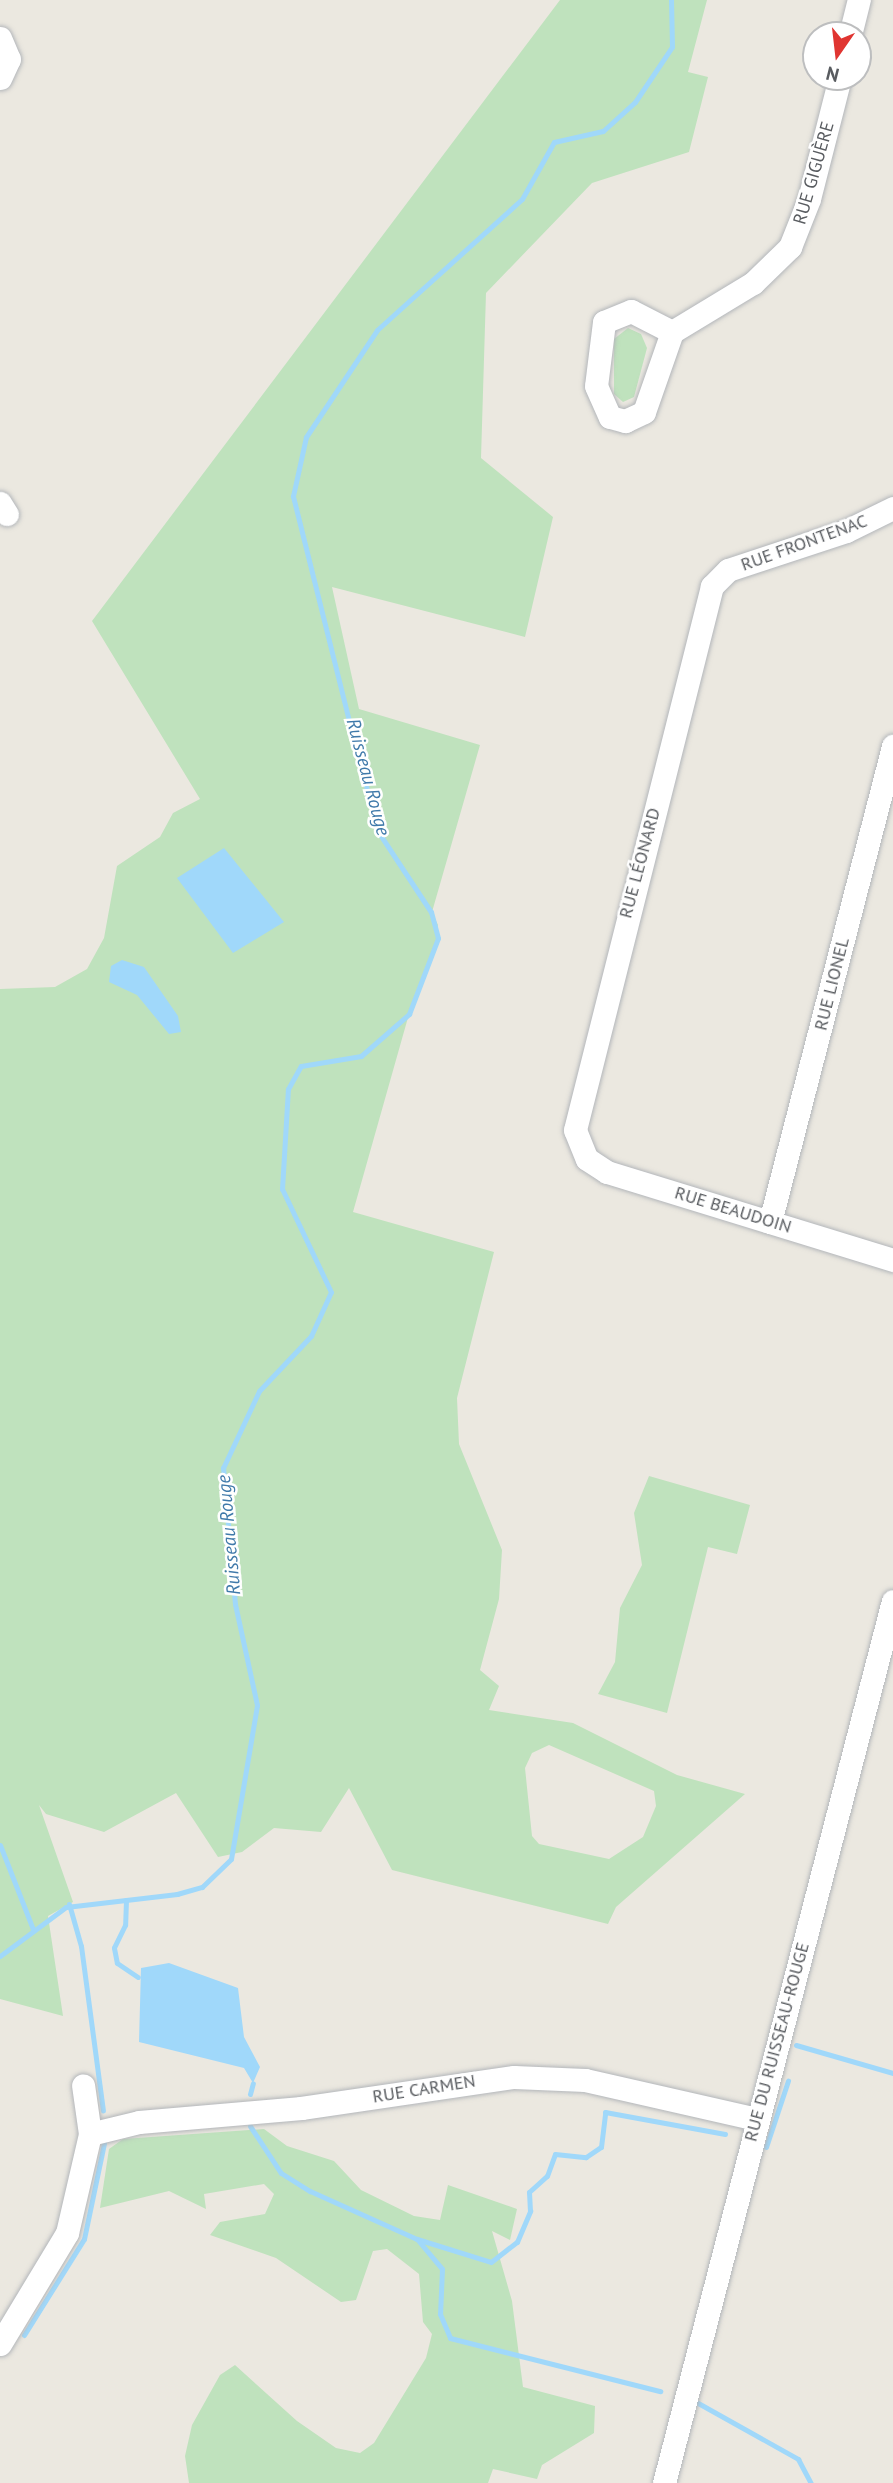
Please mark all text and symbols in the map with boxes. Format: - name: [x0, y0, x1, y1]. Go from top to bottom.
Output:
- north arrow: [802, 21, 872, 91]
- text: N: [823, 61, 841, 88]
- street label: RUE GIGUÈRE: [789, 119, 839, 227]
- street label: RUE FRONTENAC: [738, 510, 870, 576]
- water label: Ruisseau Rouge: [341, 716, 395, 838]
- street label: RUE LÉONARD: [615, 805, 665, 921]
- street label: RUE LIONEL: [810, 935, 854, 1033]
- street label: RUE BEAUDOIN: [672, 1182, 794, 1238]
- water label: Ruisseau Rouge: [212, 1474, 246, 1596]
- street label: RUE DU RUISSEAU-ROUGE: [740, 1940, 814, 2144]
- street label: RUE CARMEN: [371, 2070, 477, 2108]

